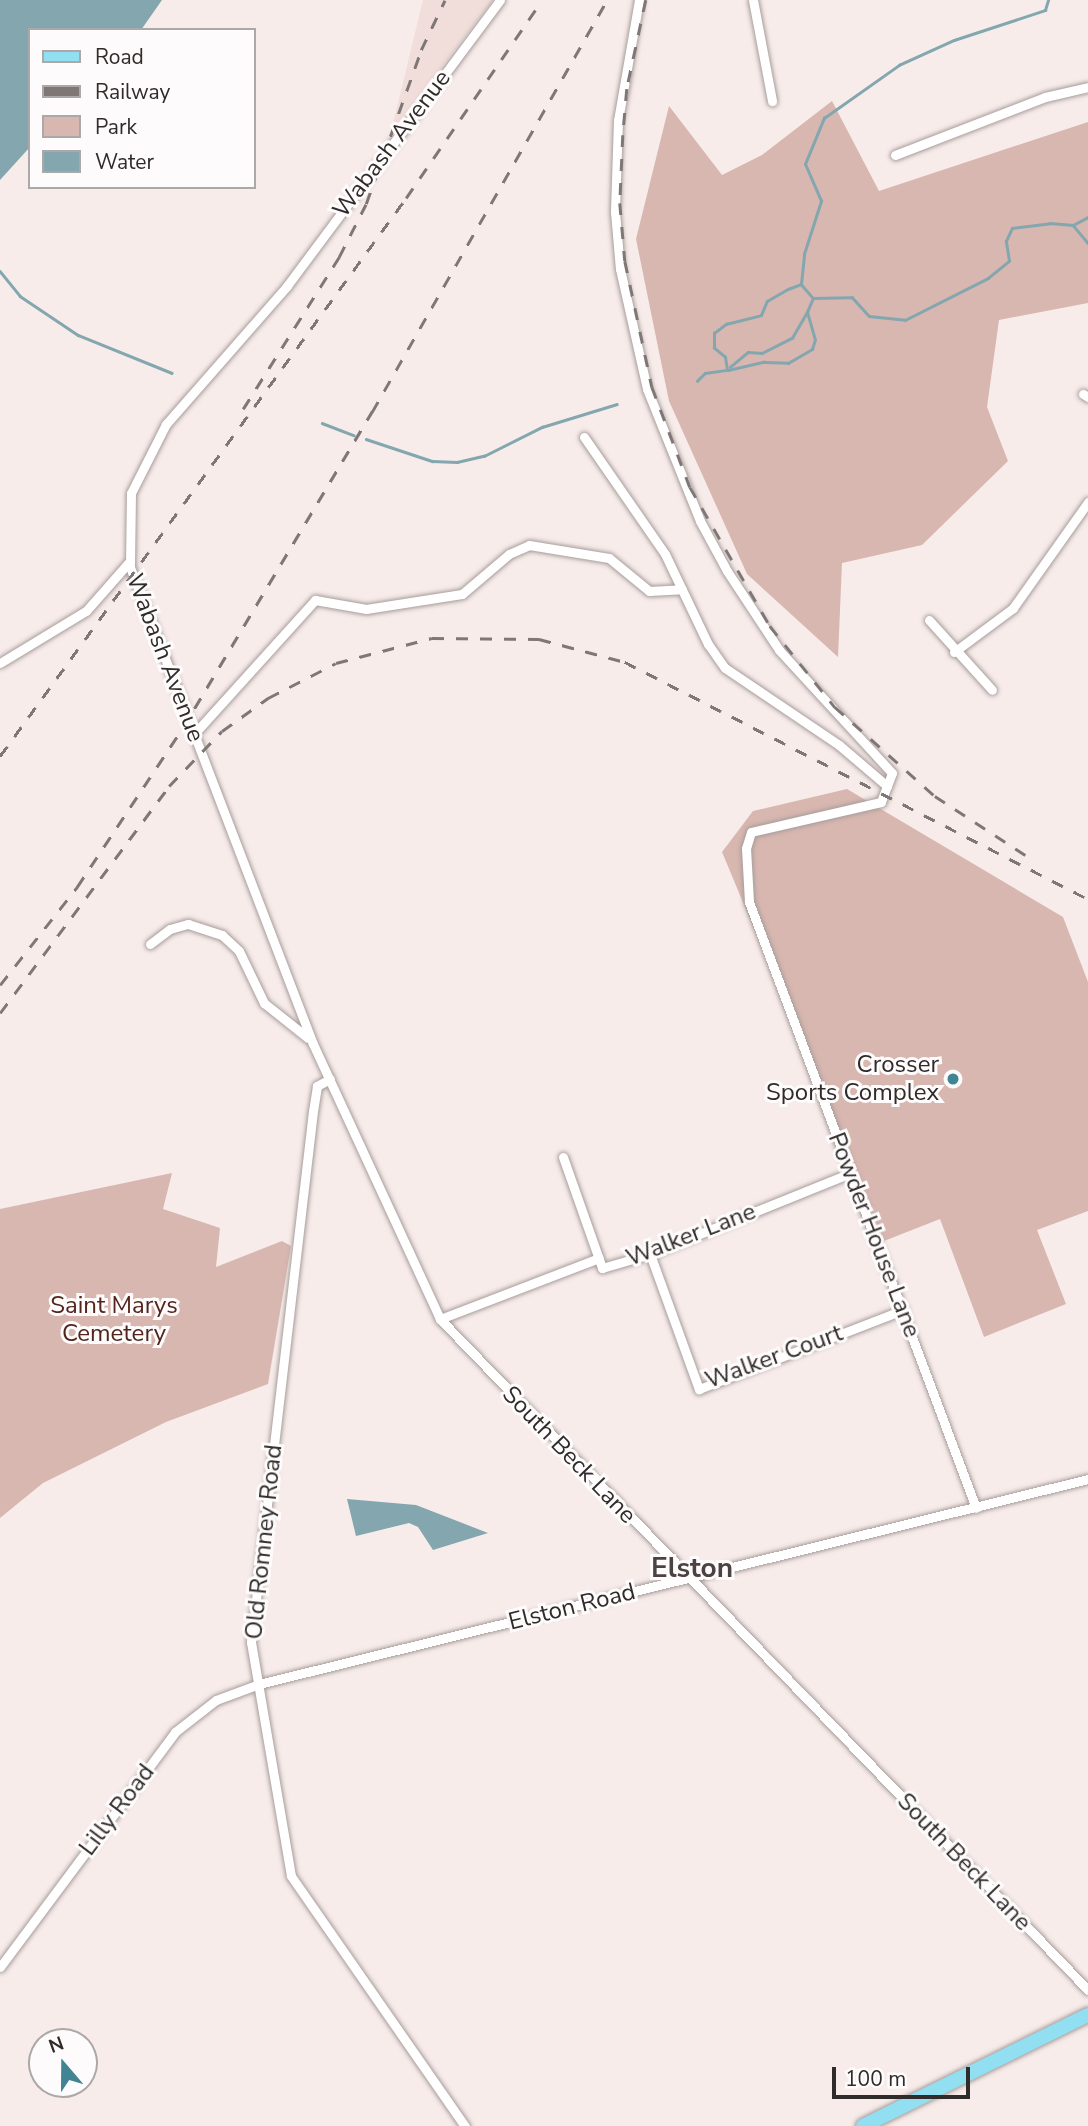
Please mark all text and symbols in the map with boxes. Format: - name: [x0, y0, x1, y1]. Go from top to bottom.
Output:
- legend: [28, 28, 256, 189]
- text: Road: [95, 43, 144, 71]
- street label: Wabash Avenue: [327, 64, 457, 224]
- text: Railway: [95, 78, 170, 106]
- text: Park: [95, 113, 137, 141]
- text: Water: [95, 148, 154, 176]
- street label: Wabash Avenue: [120, 570, 210, 746]
- place label: Crosser Sports Complex: [766, 1051, 939, 1107]
- marker: Crosser Sports Complex: [945, 1071, 961, 1087]
- street label: Powder House Lane: [822, 1129, 926, 1341]
- street label: Walker Lane: [622, 1197, 760, 1273]
- park label: Saint Marys Cemetery: [50, 1292, 178, 1348]
- street label: Walker Court: [701, 1319, 847, 1395]
- street label: South Beck Lane: [496, 1380, 642, 1530]
- street label: Old Romney Road: [239, 1443, 289, 1641]
- district label: Elston: [651, 1551, 733, 1585]
- street label: Elston Road: [506, 1577, 638, 1637]
- street label: Lilly Road: [73, 1759, 161, 1861]
- street label: South Beck Lane: [891, 1787, 1037, 1937]
- north arrow: [28, 2028, 98, 2098]
- text: N: [45, 2030, 68, 2060]
- scale bar: [836, 2052, 974, 2096]
- text: 100 m: [845, 2065, 906, 2093]

